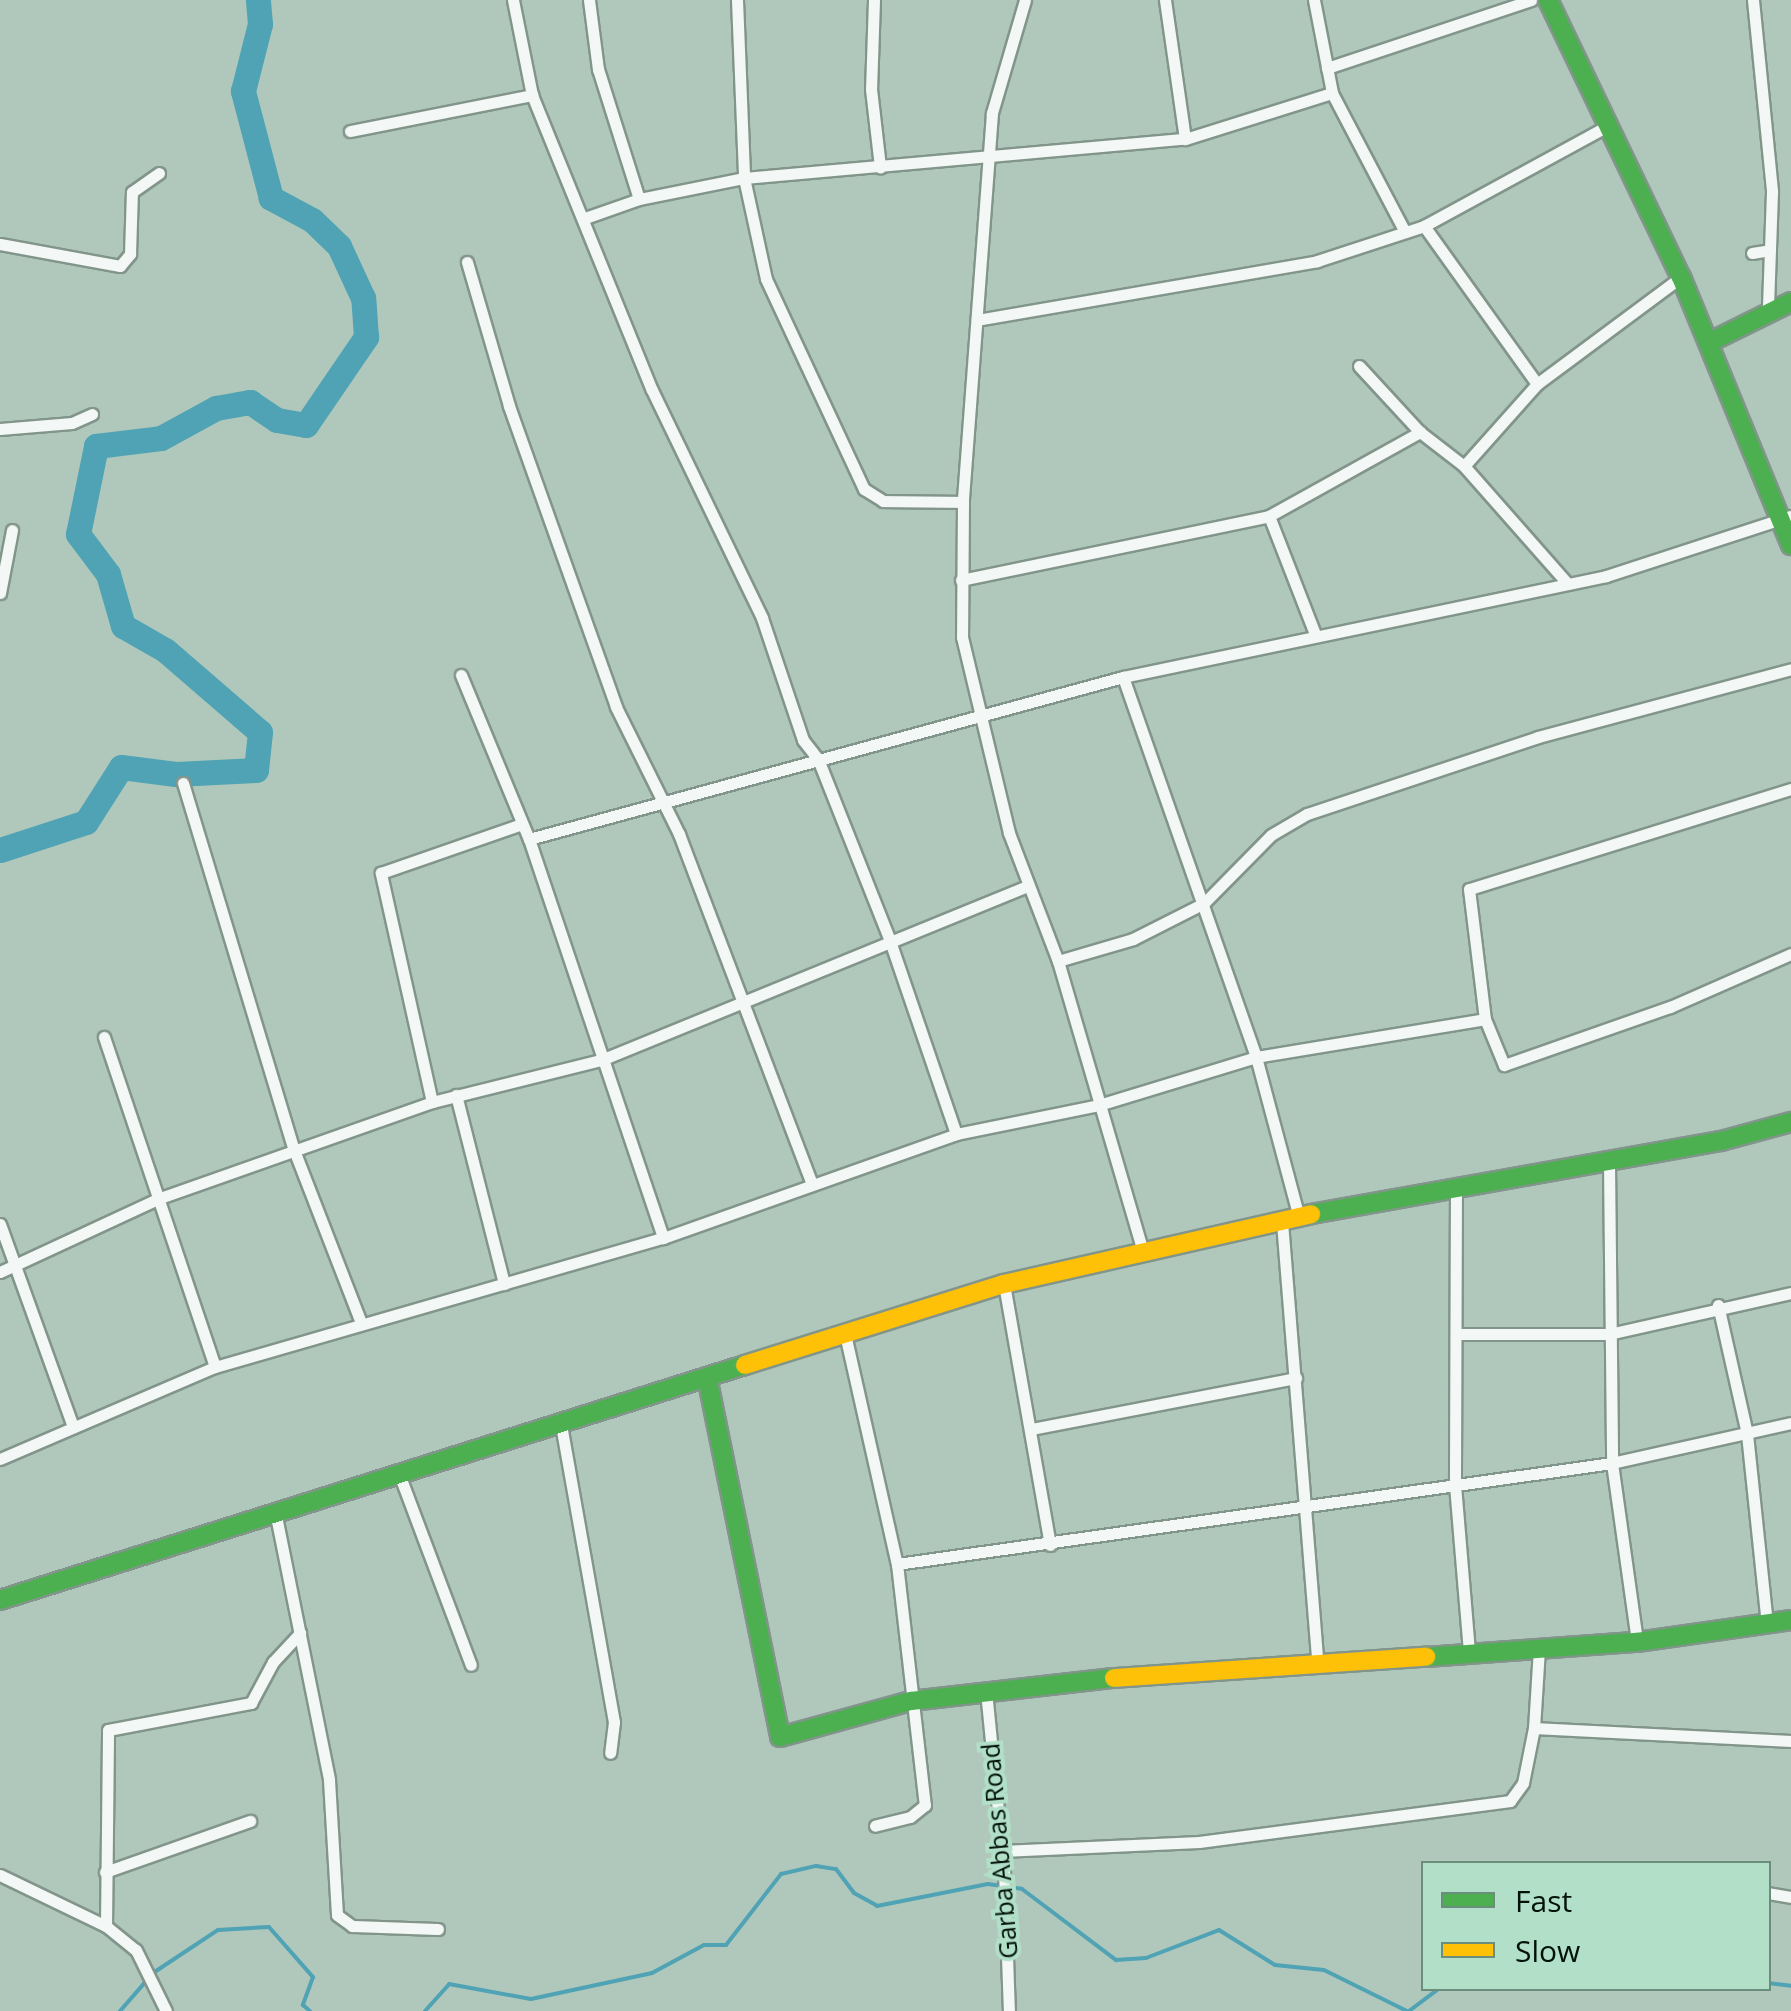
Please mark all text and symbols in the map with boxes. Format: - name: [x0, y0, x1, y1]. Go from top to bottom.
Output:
- street label: Garba Abbas Road: [975, 1742, 1023, 1960]
- legend: [1421, 1861, 1771, 1991]
- text: Fast: [1515, 1880, 1572, 1921]
- text: Slow: [1515, 1930, 1580, 1971]

